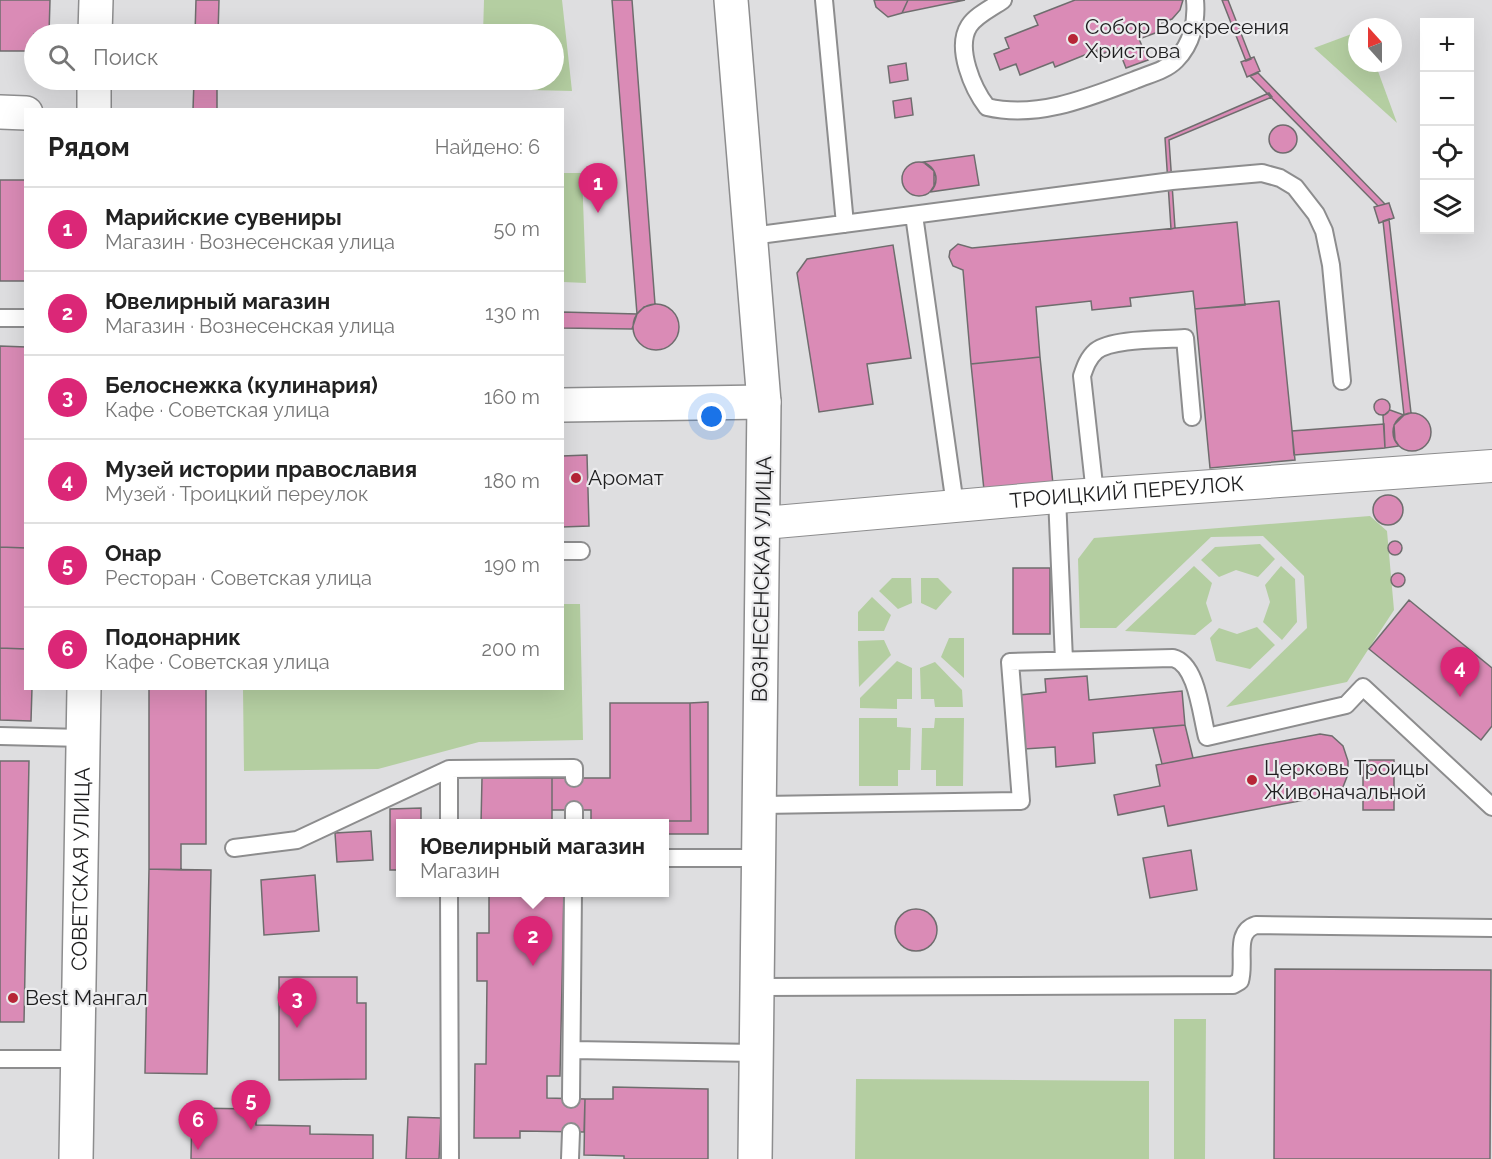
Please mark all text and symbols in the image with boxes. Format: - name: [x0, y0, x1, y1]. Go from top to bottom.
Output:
- place label: Собор Воскресения Христова: [1085, 14, 1289, 63]
- north arrow: [1348, 18, 1402, 72]
- map controls: [1420, 18, 1474, 234]
- button: +: [1420, 18, 1474, 72]
- search box: [24, 24, 564, 90]
- marker: Собор Воскресения Христова: [1066, 32, 1080, 46]
- icon: search: [45, 41, 78, 74]
- text: Поиск: [93, 44, 158, 70]
- button: −: [1420, 72, 1474, 126]
- button: locate: [1420, 126, 1474, 180]
- text: Рядом: [48, 132, 130, 162]
- text: Найдено: 6: [435, 135, 540, 159]
- pin: 1: [578, 164, 618, 213]
- button: layers: [1420, 180, 1474, 234]
- text: Марийские сувениры: [105, 204, 342, 230]
- text: 1: [63, 217, 72, 241]
- text: 50 m: [493, 217, 540, 241]
- text: Магазин · Вознесенская улица: [105, 230, 395, 254]
- text: Ювелирный магазин: [105, 288, 330, 314]
- text: 2: [62, 301, 73, 325]
- text: 130 m: [485, 301, 540, 325]
- text: Магазин · Вознесенская улица: [105, 314, 395, 338]
- text: Белоснежка (кулинария): [105, 372, 378, 398]
- text: 3: [62, 385, 73, 409]
- text: 160 m: [484, 385, 540, 409]
- text: Кафе · Советская улица: [105, 398, 330, 422]
- your location: [697, 402, 726, 431]
- text: Музей истории православия: [105, 456, 417, 482]
- street label: ВОЗНЕСЕНСКАЯ УЛИЦА: [747, 456, 776, 702]
- place label: Аромат: [588, 465, 664, 490]
- text: 4: [62, 469, 73, 493]
- text: 180 m: [484, 469, 540, 493]
- marker: Аромат: [569, 471, 583, 485]
- street label: ТРОИЦКИЙ ПЕРЕУЛОК: [1009, 471, 1245, 513]
- text: Музей · Троицкий переулок: [105, 482, 368, 506]
- text: Онар: [105, 540, 161, 566]
- text: 5: [62, 553, 73, 577]
- text: 190 m: [484, 553, 540, 577]
- text: Ресторан · Советская улица: [105, 566, 372, 590]
- text: Подонарник: [105, 624, 241, 650]
- text: 6: [61, 637, 74, 661]
- text: 200 m: [482, 637, 540, 661]
- pin: 4: [1440, 648, 1480, 697]
- text: Кафе · Советская улица: [105, 650, 330, 674]
- place label: Церковь Троицы Живоначальной: [1264, 755, 1429, 804]
- street label: СОВЕТСКАЯ УЛИЦА: [66, 767, 95, 971]
- marker: Церковь Троицы Живоначальной: [1245, 773, 1259, 787]
- popup: [396, 819, 669, 897]
- text: Ювелирный магазин: [420, 833, 645, 859]
- text: Магазин: [420, 859, 500, 883]
- pin: 2: [514, 916, 552, 966]
- pin: 3: [278, 978, 316, 1028]
- place label: Best Мангал: [25, 985, 148, 1010]
- marker: Best Мангал: [6, 991, 20, 1005]
- pin: 5: [232, 1080, 270, 1130]
- pin: 6: [178, 1100, 218, 1150]

